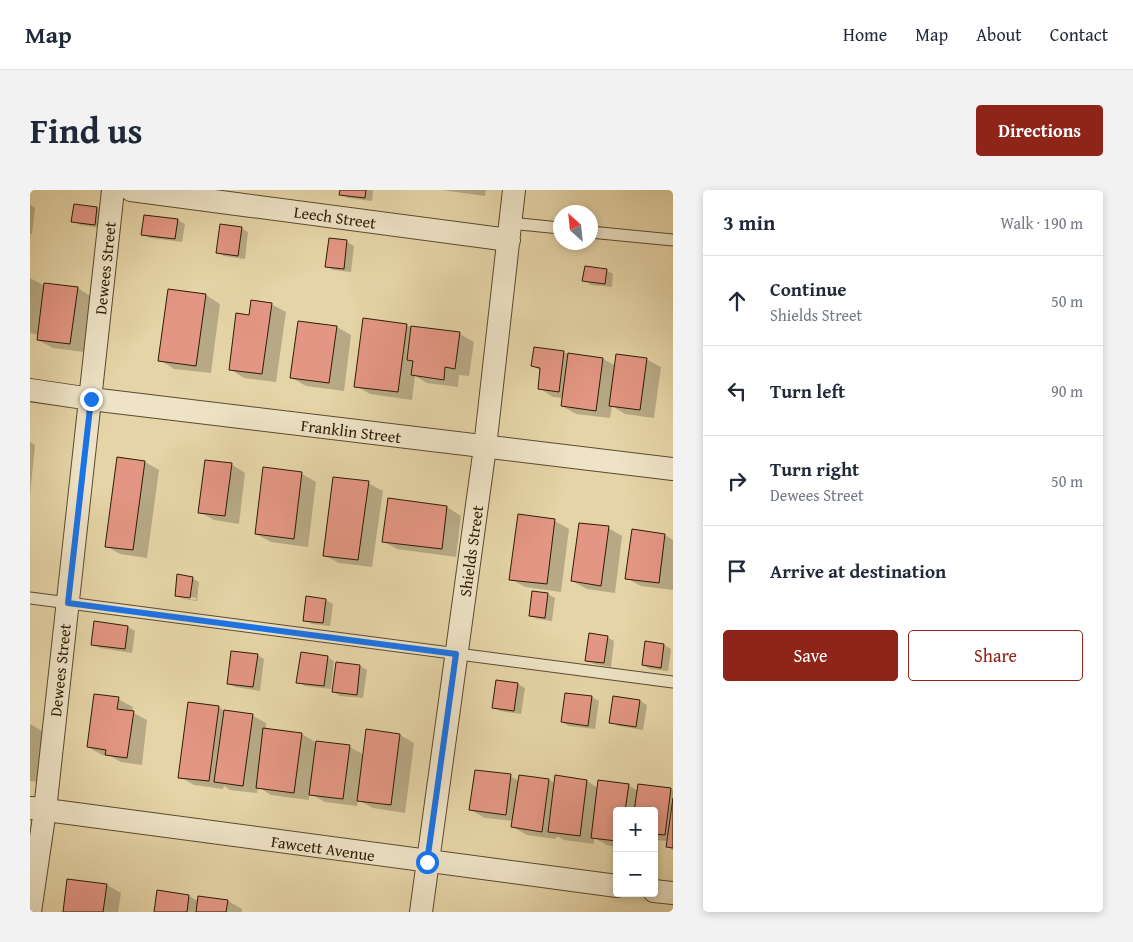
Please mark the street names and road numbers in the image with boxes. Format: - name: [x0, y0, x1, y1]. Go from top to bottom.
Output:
- street label: Leech Street: [292, 199, 378, 235]
- street label: Dewees Street: [88, 220, 122, 316]
- street label: Franklin Street: [299, 413, 403, 449]
- street label: Shields Street: [453, 503, 489, 598]
- street label: Dewees Street: [43, 622, 77, 718]
- street label: Fawcett Avenue: [270, 829, 376, 867]

